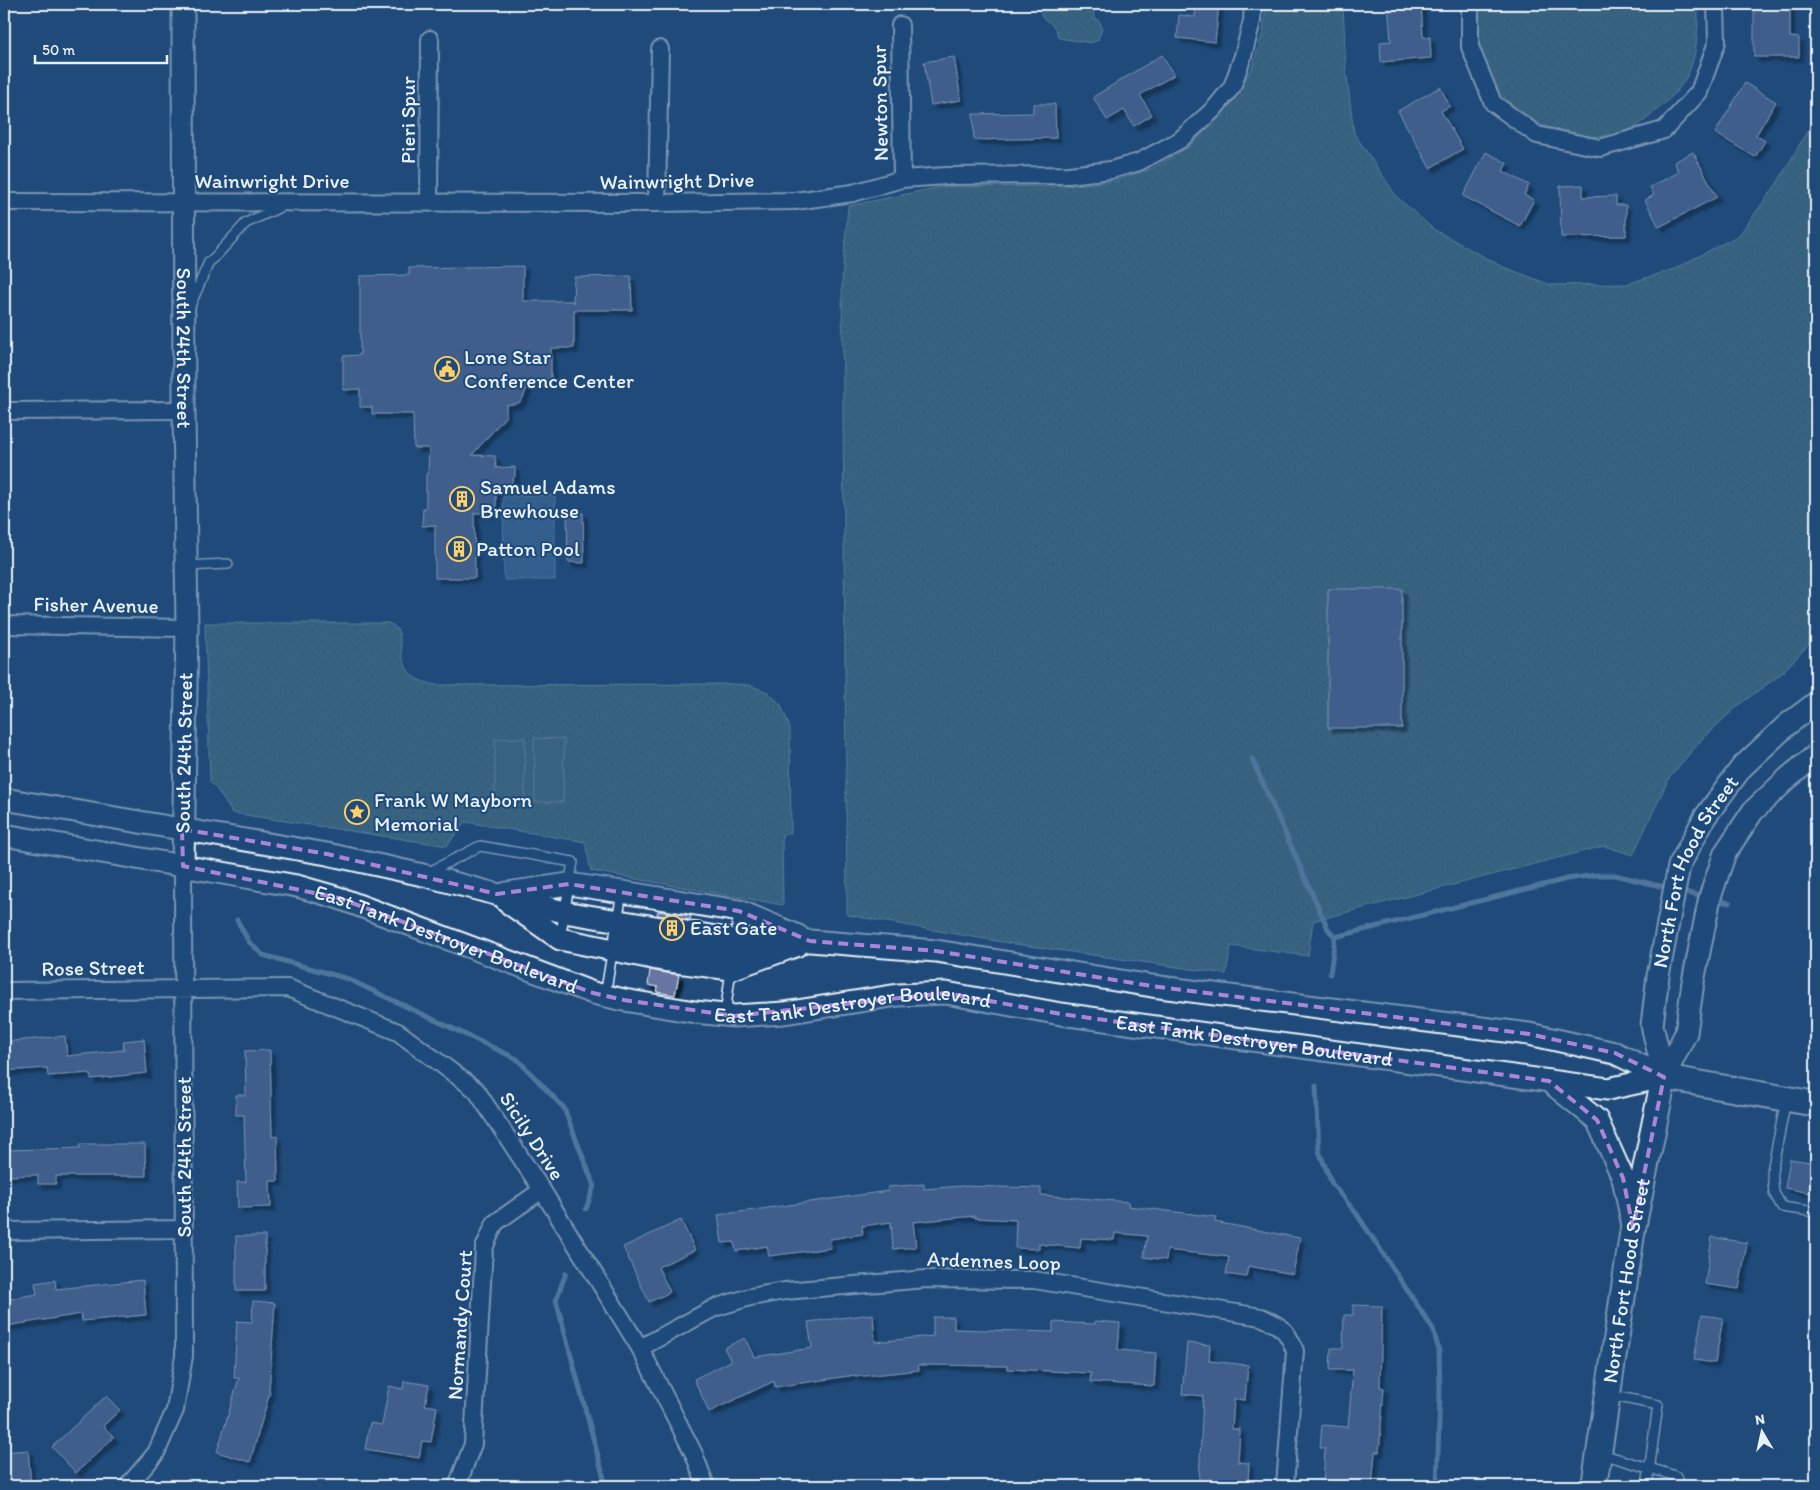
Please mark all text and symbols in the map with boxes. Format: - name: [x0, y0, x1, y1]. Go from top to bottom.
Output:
- scale bar: [35, 32, 168, 64]
- text: 50 m: [42, 41, 75, 59]
- street label: Newton Spur: [866, 45, 893, 161]
- street label: Pieri Spur: [395, 75, 420, 164]
- street label: Wainwright Drive: [599, 167, 755, 194]
- street label: Wainwright Drive: [195, 168, 349, 193]
- street label: South 24th Street: [172, 267, 197, 429]
- place label: Lone Star Conference Center: [464, 344, 634, 393]
- public building icon: Lone Star Conference Center: [434, 356, 460, 382]
- place label: Samuel Adams Brewhouse: [480, 474, 615, 523]
- building icon: Samuel Adams Brewhouse: [449, 486, 475, 512]
- building icon: Patton Pool: [446, 536, 472, 562]
- place label: Patton Pool: [476, 536, 580, 561]
- street label: Fisher Avenue: [33, 591, 159, 618]
- street label: South 24th Street: [170, 672, 197, 834]
- street label: North Fort Hood Street: [1647, 770, 1744, 970]
- place label: Frank W Mayborn Memorial: [374, 787, 532, 836]
- place icon: Frank W Mayborn Memorial: [344, 799, 370, 825]
- street label: East Tank Destroyer Boulevard: [312, 879, 582, 999]
- building icon: East Gate: [659, 915, 685, 941]
- place label: East Gate: [690, 915, 777, 940]
- street label: Rose Street: [41, 954, 145, 981]
- street label: East Tank Destroyer Boulevard: [713, 979, 994, 1028]
- street label: East Tank Destroyer Boulevard: [1115, 1009, 1395, 1071]
- street label: South 24th Street: [171, 1076, 196, 1237]
- street label: Sicily Drive: [495, 1087, 570, 1185]
- street label: North Fort Hood Street: [1597, 1176, 1655, 1385]
- street label: Ardennes Loop: [927, 1246, 1061, 1275]
- street label: Normandy Court: [442, 1249, 477, 1401]
- north arrow: [1738, 1408, 1788, 1458]
- text: N: [1754, 1411, 1766, 1429]

